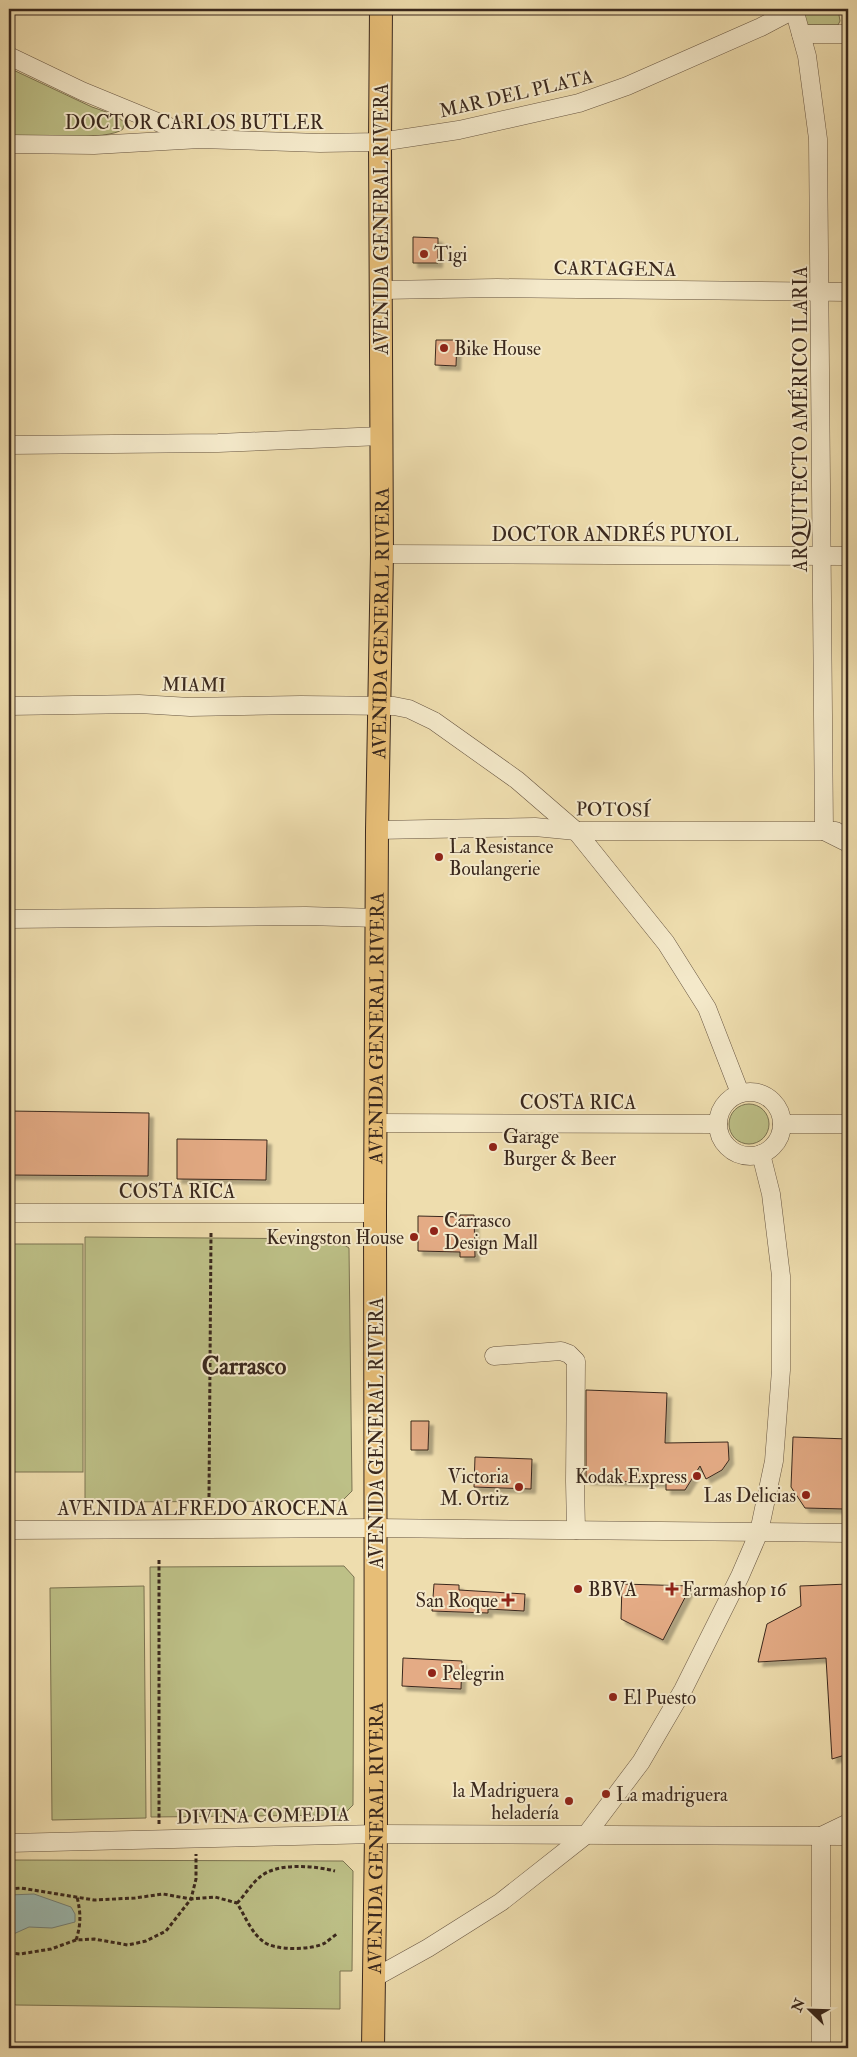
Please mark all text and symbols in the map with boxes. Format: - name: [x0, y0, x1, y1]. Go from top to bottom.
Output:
- street label: MAR DEL PLATA: [437, 65, 595, 123]
- street label: AVENIDA GENERAL RIVERA: [370, 83, 394, 356]
- street label: DOCTOR CARLOS BUTLER: [65, 111, 324, 135]
- place label: Tigi: [434, 243, 467, 267]
- marker: Tigi: [418, 248, 430, 260]
- street label: CARTAGENA: [553, 256, 677, 282]
- street label: ARQUITECTO AMÉRICO ILARIA: [787, 266, 813, 573]
- place label: Bike House: [454, 337, 541, 361]
- marker: Bike House: [438, 342, 450, 354]
- street label: AVENIDA GENERAL RIVERA: [367, 487, 395, 760]
- street label: DOCTOR ANDRÉS PUYOL: [492, 521, 739, 547]
- street label: MIAMI: [162, 672, 226, 698]
- street label: POTOSÍ: [576, 795, 652, 823]
- place label: La Resistance Boulangerie: [449, 835, 553, 881]
- marker: La Resistance Boulangerie: [433, 851, 445, 863]
- street label: AVENIDA GENERAL RIVERA: [364, 892, 390, 1165]
- street label: COSTA RICA: [520, 1091, 636, 1115]
- place label: Garage Burger & Beer: [503, 1125, 616, 1171]
- marker: Garage Burger & Beer: [487, 1141, 499, 1153]
- street label: COSTA RICA: [119, 1180, 235, 1204]
- place label: Carrasco Design Mall: [444, 1209, 538, 1255]
- marker: Carrasco Design Mall: [428, 1225, 440, 1237]
- place label: Kevingston House: [266, 1226, 404, 1250]
- marker: Kevingston House: [408, 1231, 420, 1243]
- street label: AVENIDA GENERAL RIVERA: [365, 1297, 389, 1570]
- district label: Carrasco: [202, 1351, 287, 1382]
- place label: Victoria M. Ortiz: [440, 1465, 509, 1511]
- place label: Kodak Express: [575, 1465, 687, 1490]
- marker: Kodak Express: [691, 1470, 703, 1482]
- marker: Victoria M. Ortiz: [513, 1481, 525, 1493]
- place label: Las Delicias: [704, 1484, 796, 1508]
- marker: Las Delicias: [800, 1489, 812, 1501]
- street label: AVENIDA ALFREDO AROCENA: [56, 1497, 349, 1521]
- place label: BBVA: [588, 1578, 637, 1602]
- place label: Farmashop 16: [682, 1578, 788, 1603]
- marker: BBVA: [572, 1583, 584, 1595]
- marker: Farmashop 16: [666, 1583, 678, 1595]
- place label: San Roque: [416, 1589, 498, 1613]
- marker: San Roque: [502, 1594, 514, 1606]
- place label: Pelegrin: [442, 1662, 505, 1686]
- marker: Pelegrin: [426, 1667, 438, 1679]
- place label: El Puesto: [623, 1686, 696, 1710]
- marker: El Puesto: [607, 1691, 619, 1703]
- street label: AVENIDA GENERAL RIVERA: [363, 1702, 389, 1975]
- place label: la Madriguera heladería: [453, 1779, 559, 1825]
- place label: La madriguera: [616, 1783, 728, 1807]
- marker: La madriguera: [600, 1788, 612, 1800]
- marker: la Madriguera heladería: [563, 1795, 575, 1807]
- street label: DIVINA COMEDIA: [176, 1802, 350, 1830]
- north arrow: [784, 1984, 834, 2034]
- text: N: [788, 1996, 809, 2015]

